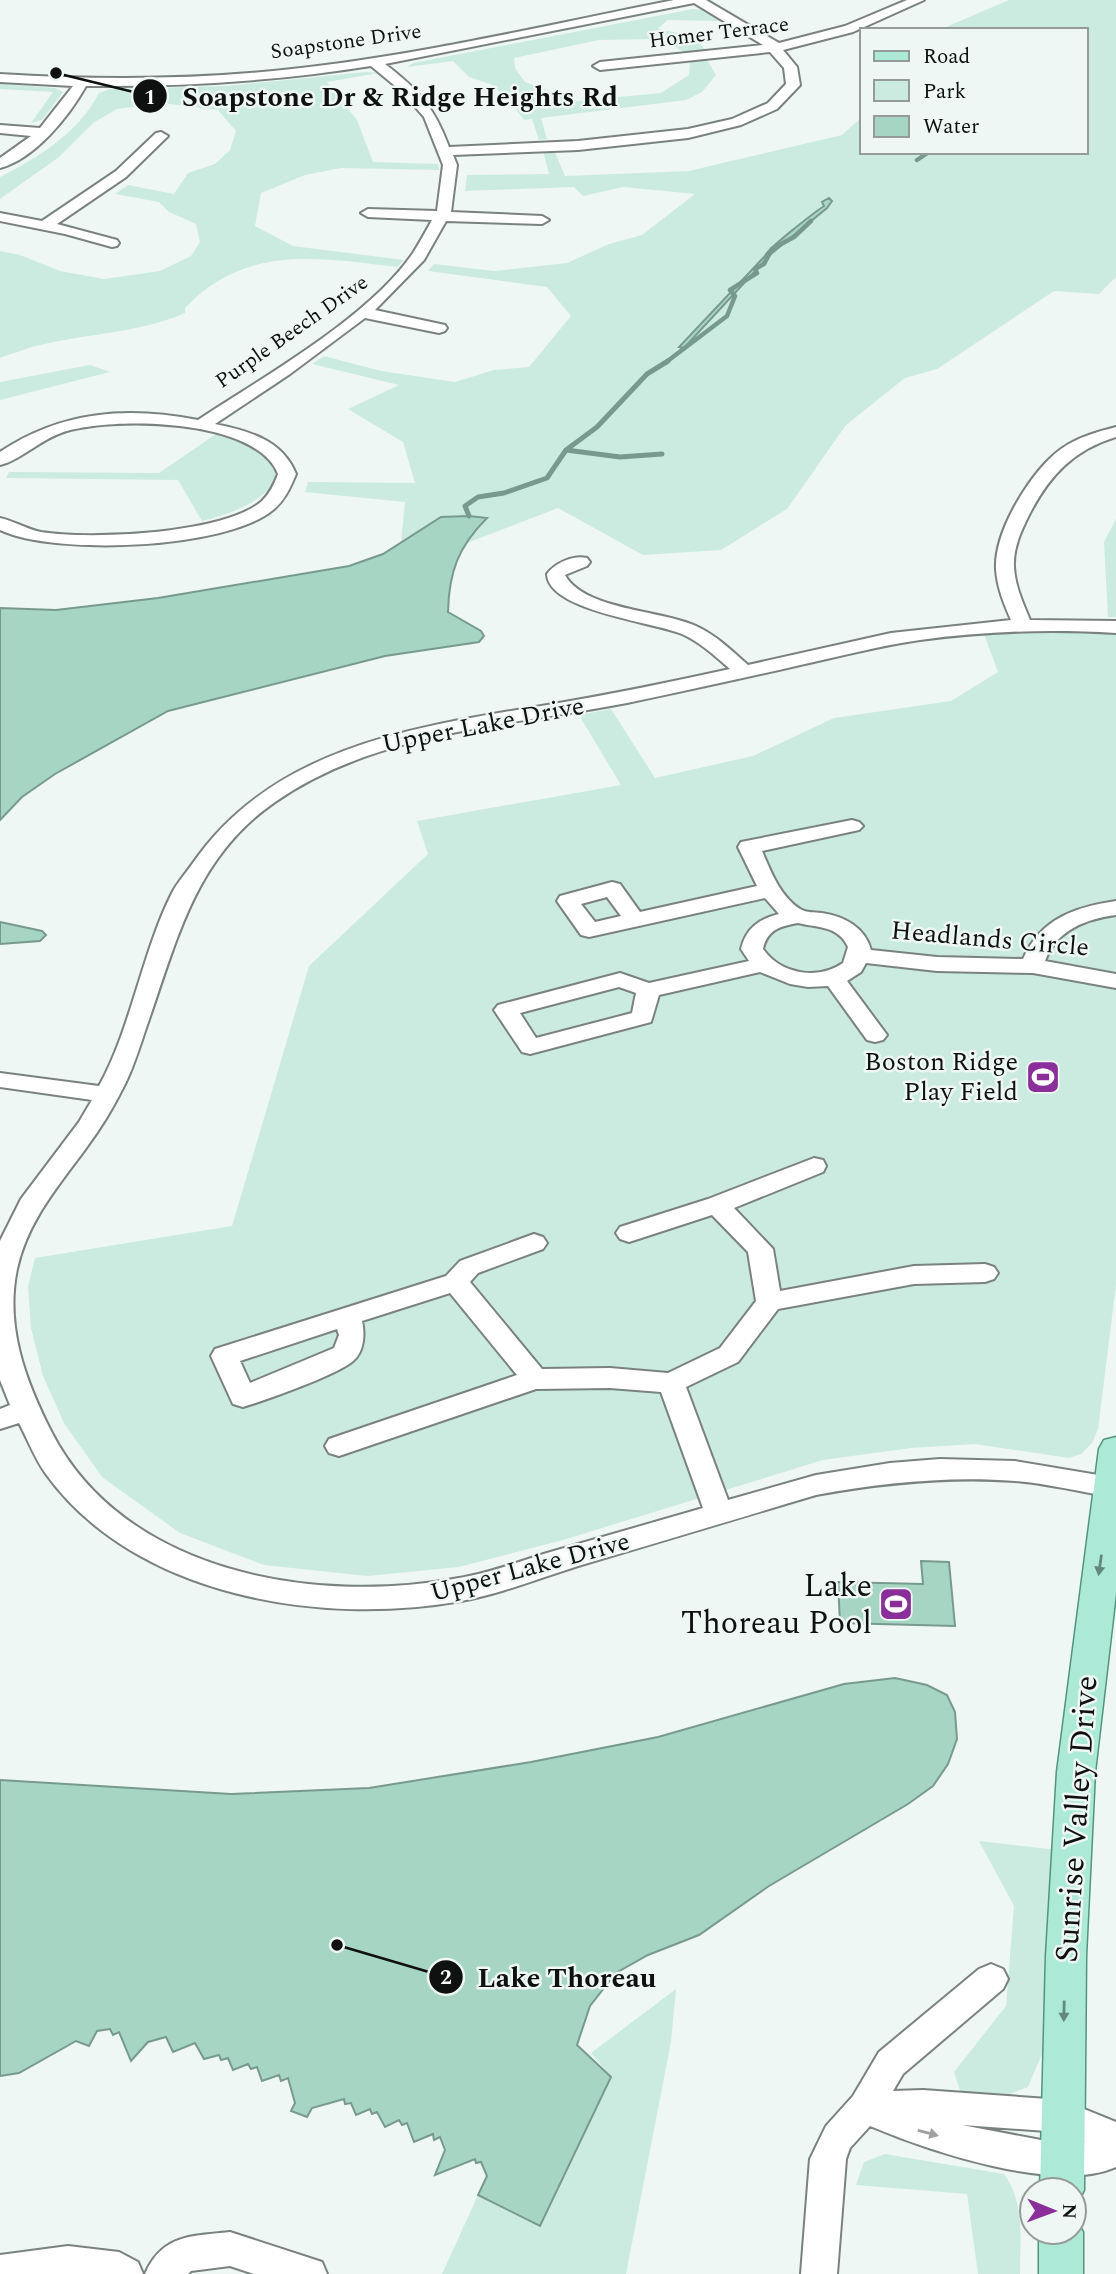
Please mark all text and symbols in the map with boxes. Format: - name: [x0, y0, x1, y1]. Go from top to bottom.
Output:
- street label: Homer Terrace: [647, 9, 791, 57]
- street label: Soapstone Drive: [269, 16, 423, 68]
- legend: [860, 28, 1088, 154]
- text: Road: [923, 41, 970, 73]
- callout: Soapstone Dr & Ridge Heights Rd: [133, 72, 632, 121]
- text: Soapstone Dr & Ridge Heights Rd: [182, 76, 618, 119]
- text: Park: [923, 76, 967, 108]
- text: 1: [144, 82, 156, 114]
- text: Water: [923, 111, 979, 143]
- street label: Purple Beech Drive: [209, 267, 375, 397]
- street label: Upper Lake Drive: [378, 686, 588, 764]
- street label: Headlands Circle: [889, 910, 1091, 968]
- place label: Boston Ridge Play Field: [864, 1042, 1018, 1112]
- sports icon: Boston Ridge Play Field: [1024, 1058, 1062, 1096]
- street label: Upper Lake Drive: [426, 1521, 634, 1613]
- one-way arrow: [1094, 1554, 1105, 1576]
- place label: Lake Thoreau Pool: [681, 1562, 872, 1648]
- sports icon: Lake Thoreau Pool: [877, 1585, 915, 1623]
- street label: Sunrise Valley Drive: [1043, 1674, 1111, 1964]
- callout: Lake Thoreau: [429, 1953, 671, 2002]
- text: Lake Thoreau: [478, 1957, 657, 2000]
- text: 2: [440, 1962, 452, 1994]
- one-way arrow: [1059, 2001, 1070, 2023]
- one-way arrow: [918, 2128, 939, 2138]
- north arrow: [1018, 2176, 1088, 2246]
- text: N: [1054, 2203, 1083, 2219]

